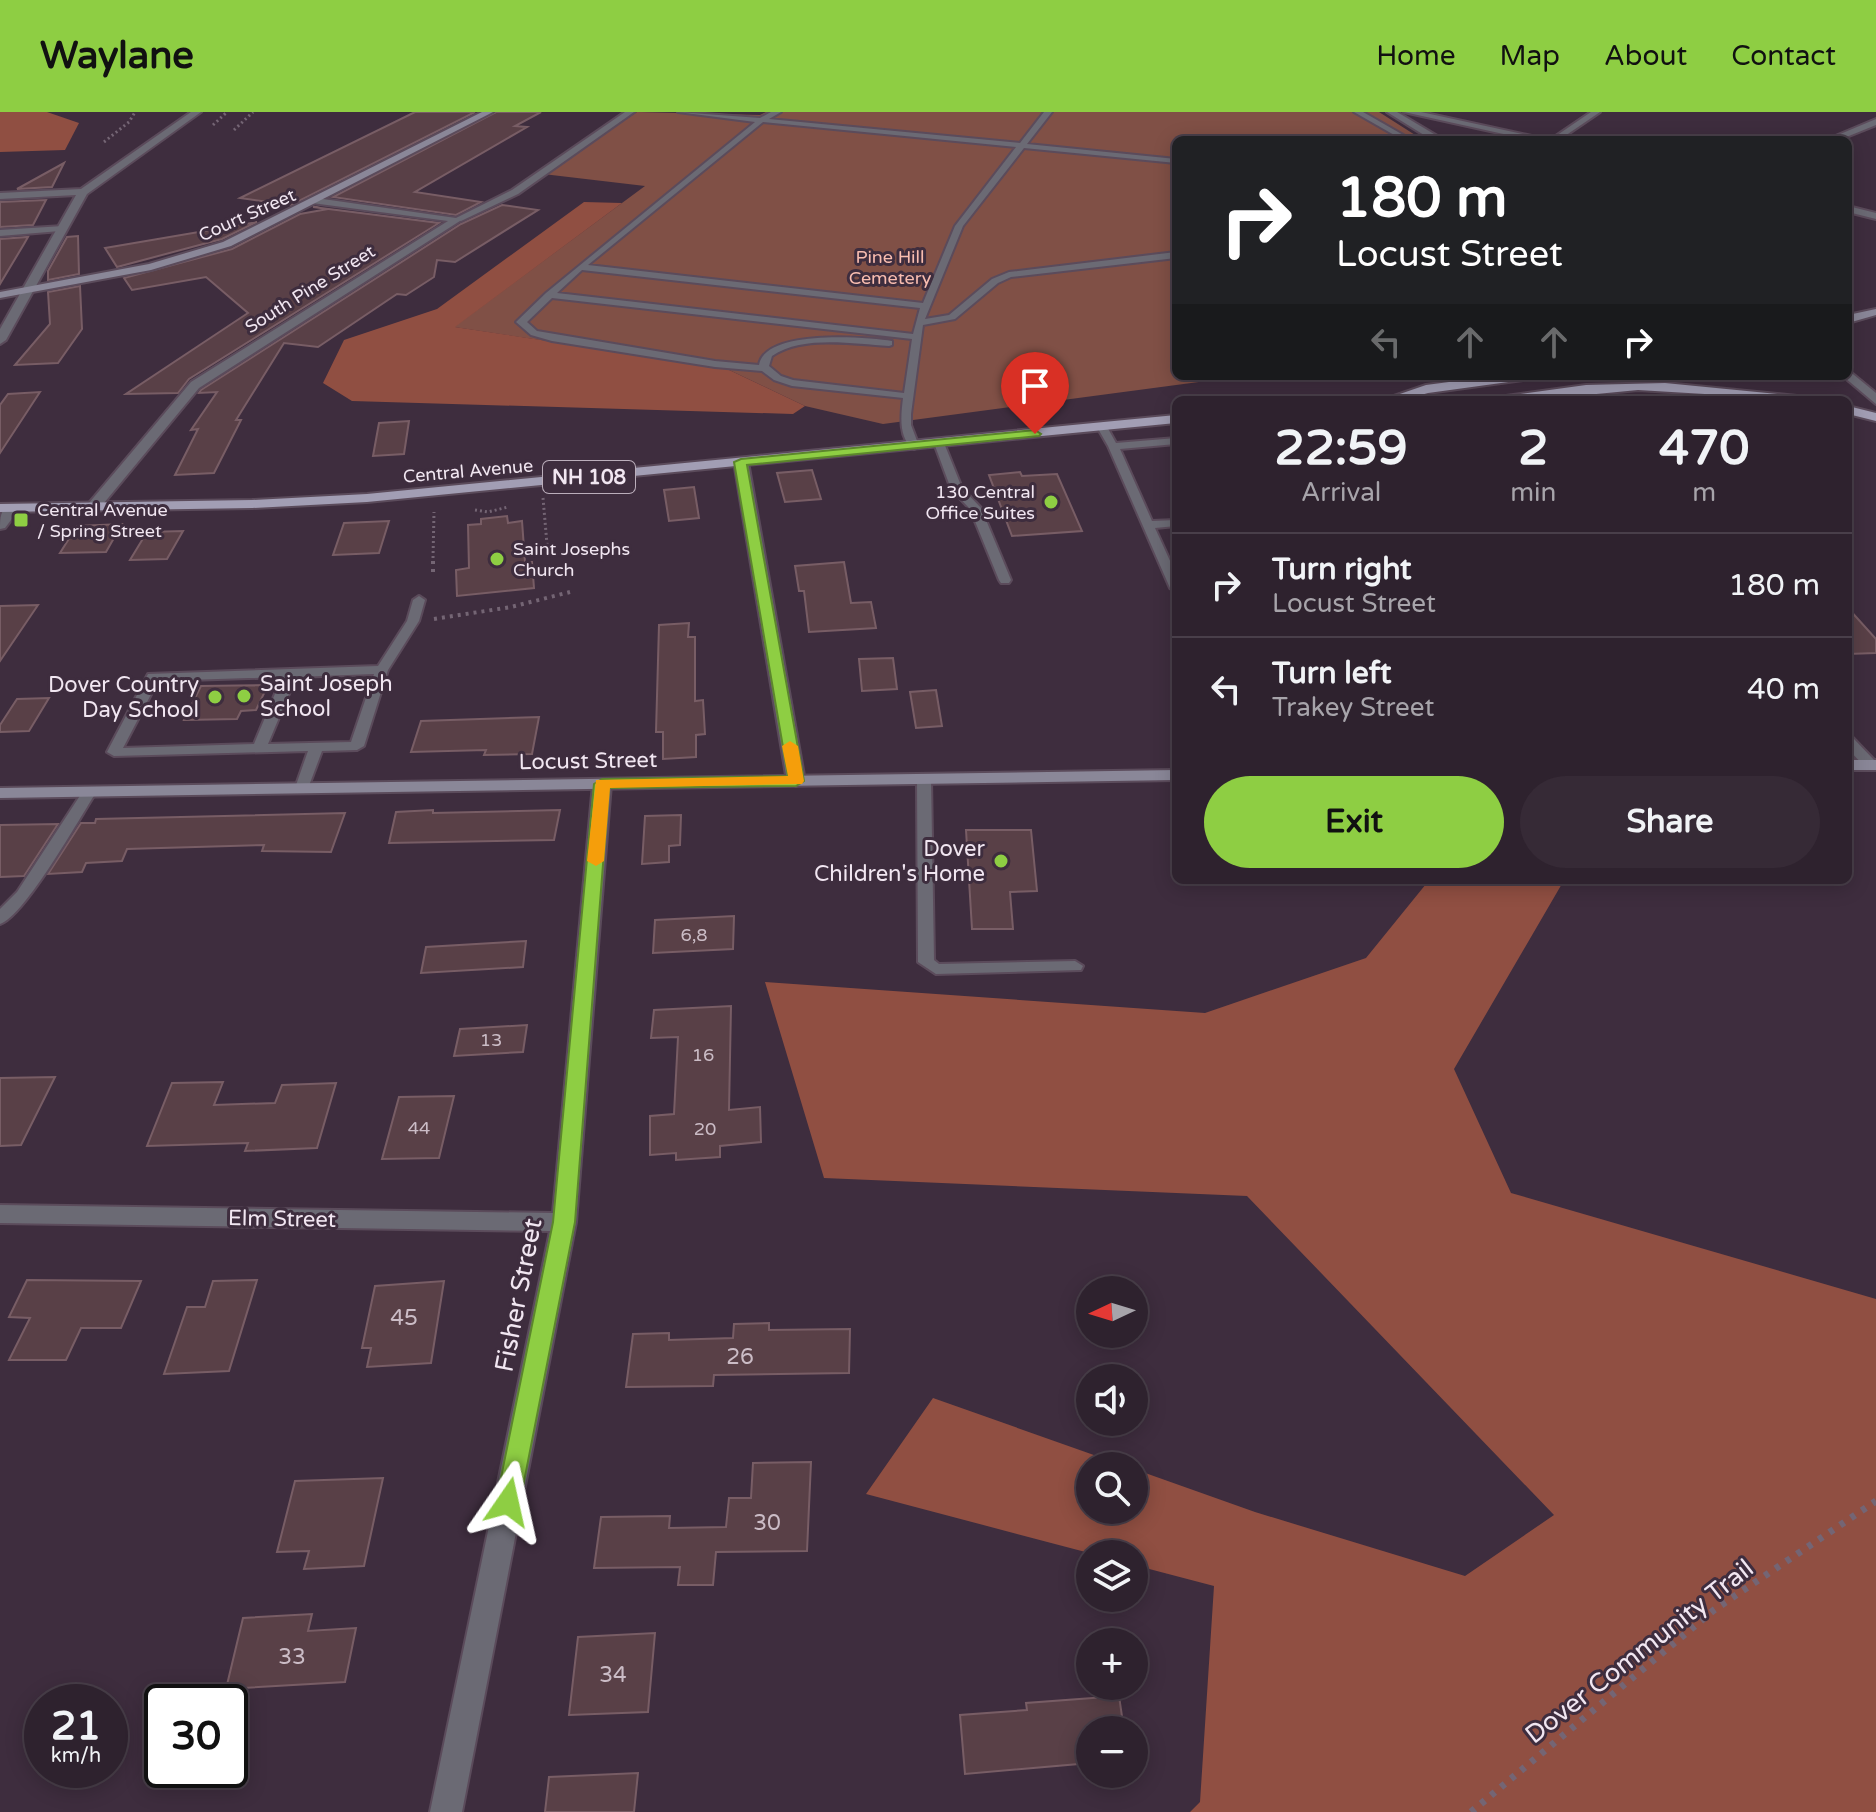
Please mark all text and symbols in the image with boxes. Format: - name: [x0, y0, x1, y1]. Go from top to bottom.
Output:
- text: Waylane: [40, 33, 194, 79]
- text: Home: [1376, 39, 1456, 73]
- text: Map: [1500, 39, 1560, 73]
- text: About: [1604, 39, 1687, 73]
- text: Contact: [1731, 39, 1836, 73]
- text: 180 m: [1336, 165, 1507, 232]
- icon: right: [1204, 168, 1308, 272]
- street label: Court Street: [195, 184, 299, 246]
- text: Locust Street: [1336, 233, 1563, 276]
- street label: South Pine Street: [241, 240, 379, 338]
- park label: Pine Hill Cemetery: [849, 246, 932, 289]
- icon: left: [1364, 320, 1408, 364]
- icon: ahead: [1448, 320, 1492, 364]
- icon: ahead: [1532, 320, 1576, 364]
- icon: right: [1616, 320, 1660, 364]
- pin: [1001, 352, 1069, 434]
- icon: arrive: [1013, 364, 1057, 408]
- text: 22:59: [1275, 420, 1408, 478]
- text: 2: [1518, 420, 1548, 478]
- text: 470: [1659, 420, 1749, 478]
- street label: Central Avenue: [402, 454, 534, 488]
- road number: NH 108: [543, 461, 635, 493]
- text: Arrival: [1301, 477, 1381, 508]
- text: min: [1510, 477, 1556, 508]
- text: m: [1692, 477, 1716, 508]
- place label: 130 Central Office Suites: [925, 481, 1035, 524]
- marker: 130 Central Office Suites: [1042, 493, 1060, 511]
- place label: Central Avenue / Spring Street: [37, 499, 168, 542]
- marker: Central Avenue / Spring Street: [12, 511, 30, 529]
- place label: Saint Josephs Church: [513, 538, 630, 581]
- marker: Saint Josephs Church: [488, 550, 506, 568]
- text: Turn right: [1272, 551, 1412, 588]
- icon: right: [1204, 563, 1248, 607]
- text: 180 m: [1728, 567, 1820, 604]
- text: Locust Street: [1272, 588, 1436, 619]
- text: Turn left: [1272, 655, 1391, 692]
- icon: left: [1204, 667, 1248, 711]
- place label: Saint Joseph School: [260, 671, 393, 722]
- text: 40 m: [1747, 671, 1820, 708]
- place label: Dover Country Day School: [48, 672, 199, 723]
- marker: Saint Joseph School: [235, 687, 253, 705]
- marker: Dover Country Day School: [206, 688, 224, 706]
- text: Trakey Street: [1272, 692, 1434, 723]
- street label: Locust Street: [518, 747, 658, 775]
- button: Exit: [1204, 776, 1504, 868]
- button: Share: [1520, 776, 1820, 868]
- place label: Dover Children's Home: [814, 836, 986, 887]
- marker: Dover Children's Home: [992, 852, 1010, 870]
- house number: 6,8: [680, 924, 708, 946]
- house number: 13: [480, 1029, 502, 1051]
- house number: 16: [692, 1044, 714, 1066]
- house number: 44: [408, 1117, 430, 1139]
- house number: 20: [694, 1118, 716, 1140]
- street label: Elm Street: [228, 1205, 336, 1233]
- street label: Fisher Street: [488, 1215, 549, 1375]
- north arrow: [1076, 1276, 1148, 1348]
- map controls: [1076, 1276, 1148, 1788]
- house number: 45: [390, 1305, 418, 1331]
- house number: 26: [726, 1344, 754, 1370]
- button: sound: [1076, 1364, 1148, 1436]
- button: search: [1076, 1452, 1148, 1524]
- position arrow: [466, 1460, 550, 1544]
- house number: 30: [753, 1510, 781, 1536]
- button: layers: [1076, 1540, 1148, 1612]
- street label: Dover Community Trail: [1519, 1553, 1760, 1750]
- button: +: [1076, 1628, 1148, 1700]
- house number: 33: [278, 1644, 306, 1670]
- house number: 34: [599, 1662, 627, 1688]
- speed limit sign: 30: [144, 1684, 248, 1788]
- text: 21: [51, 1702, 101, 1750]
- button: −: [1076, 1716, 1148, 1788]
- text: km/h: [51, 1744, 101, 1768]

